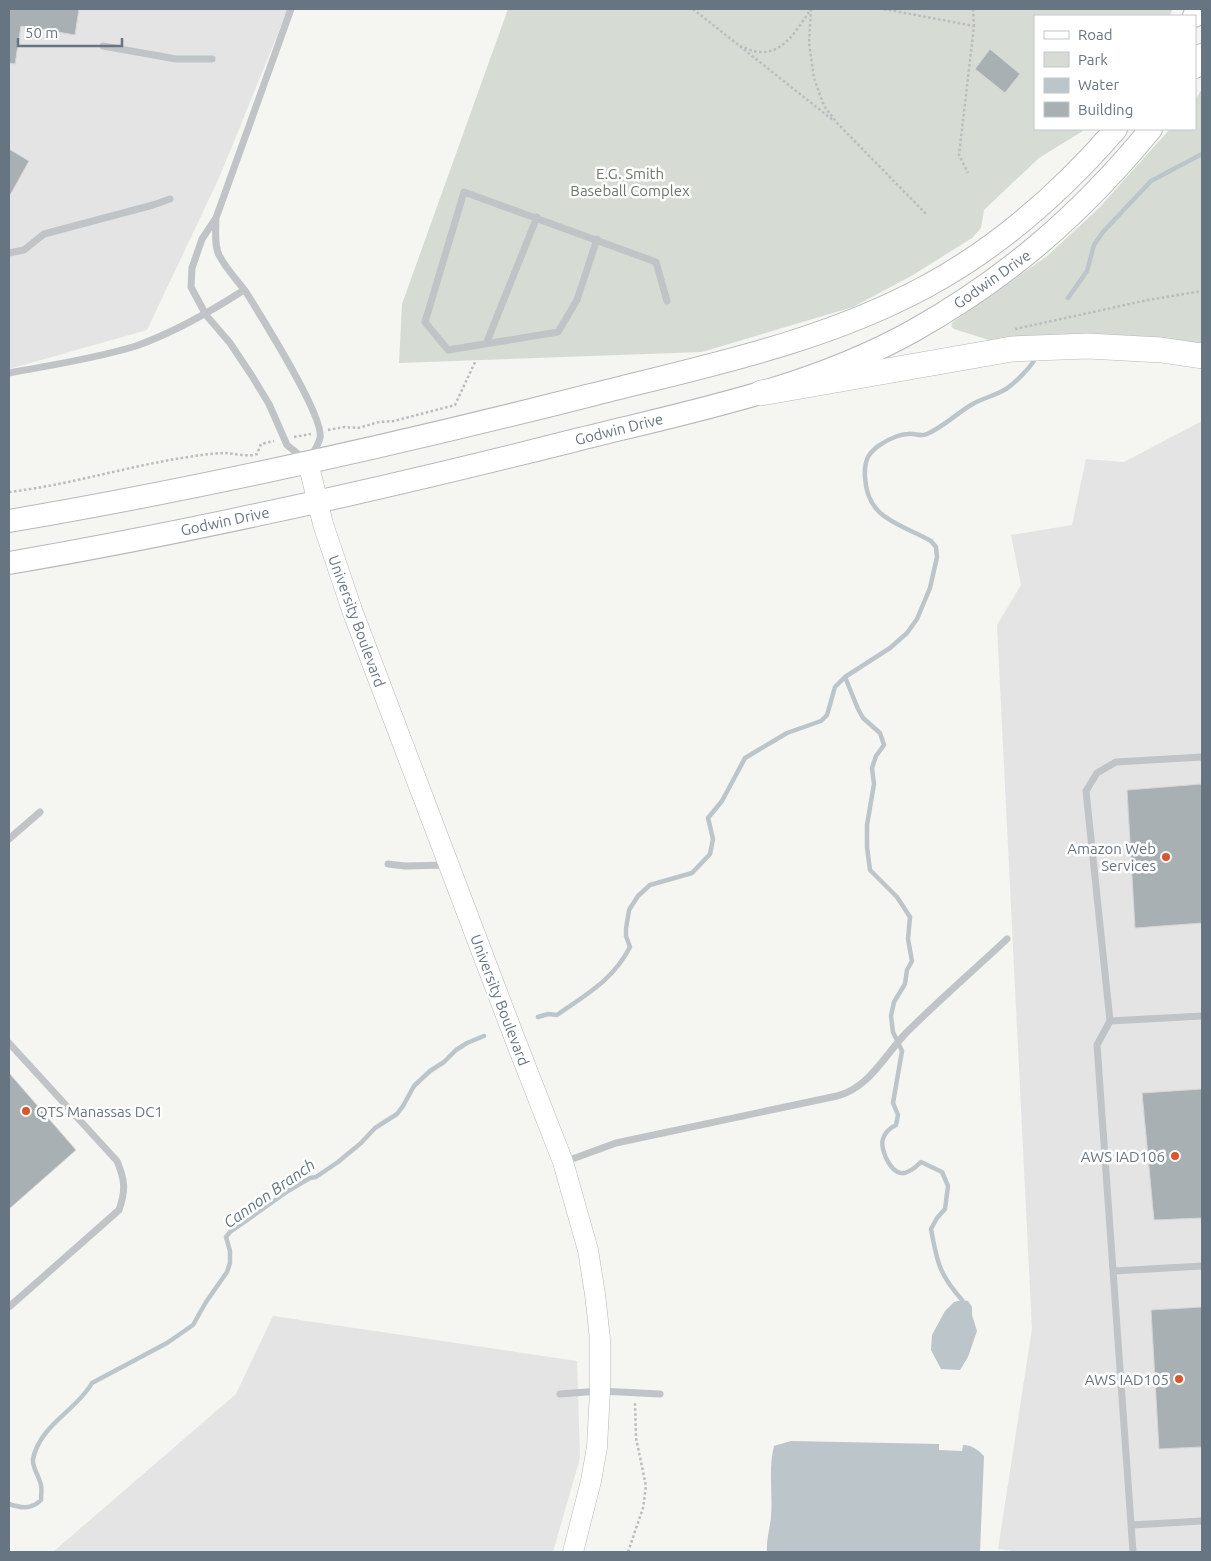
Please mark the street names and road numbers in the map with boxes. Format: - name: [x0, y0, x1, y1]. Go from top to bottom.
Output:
- street label: Godwin Drive: [950, 246, 1034, 312]
- street label: Godwin Drive: [573, 410, 665, 448]
- street label: Godwin Drive: [179, 503, 271, 539]
- street label: University Boulevard: [325, 553, 389, 689]
- street label: University Boulevard: [467, 932, 533, 1068]

